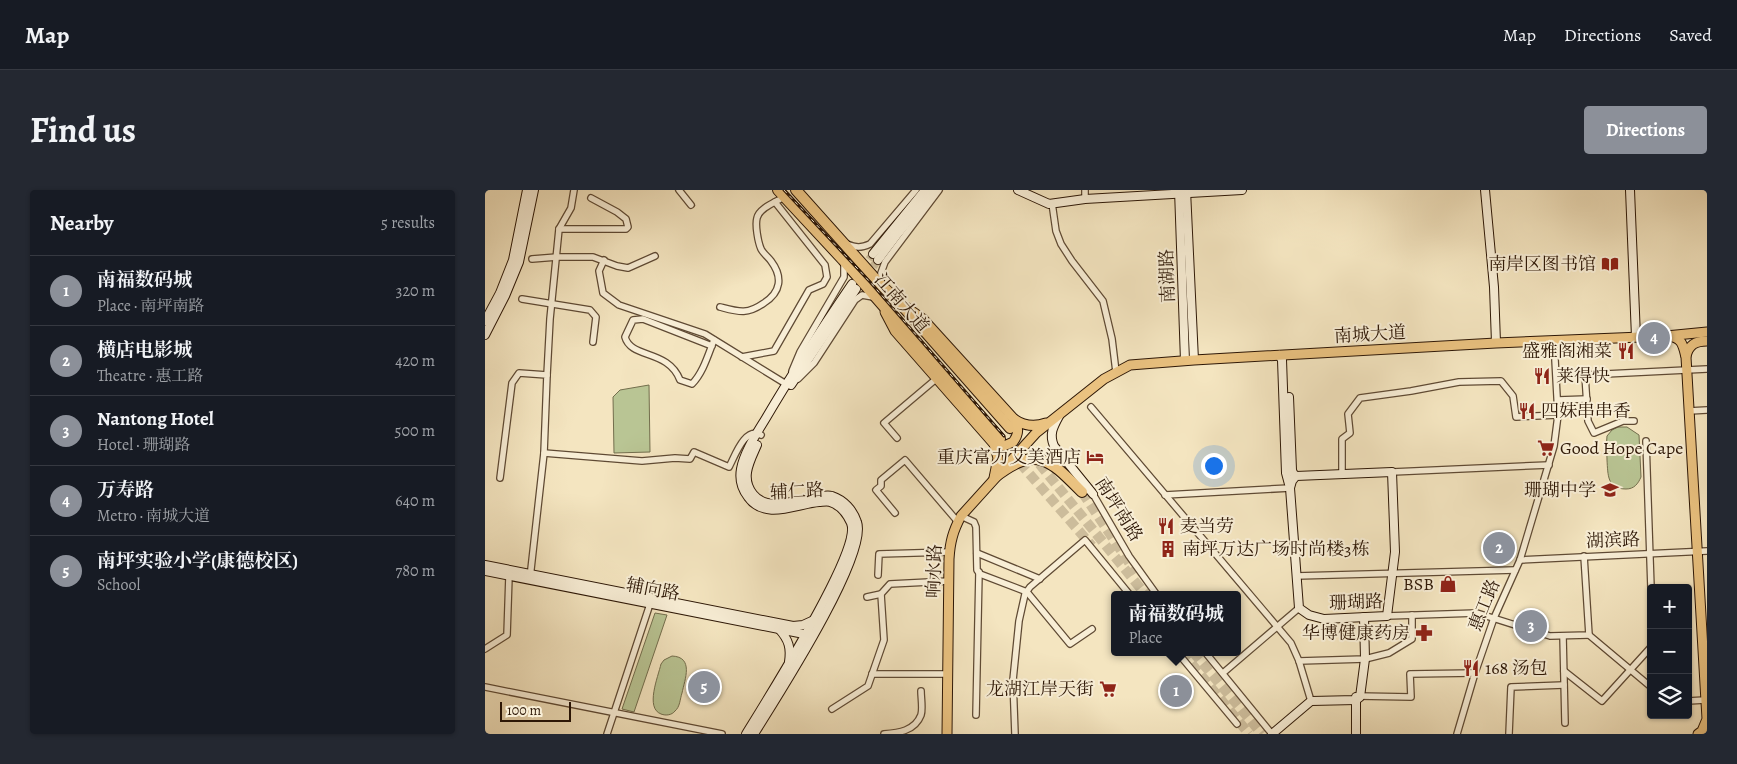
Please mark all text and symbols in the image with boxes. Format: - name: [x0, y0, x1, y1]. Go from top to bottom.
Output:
- text: Map: [25, 19, 69, 51]
- text: Map: [1503, 23, 1536, 47]
- text: Directions: [1564, 23, 1641, 47]
- text: Saved: [1669, 23, 1712, 47]
- text: Find us: [30, 106, 136, 154]
- button: Directions: [1584, 106, 1707, 154]
- text: Nearby: [50, 209, 113, 237]
- text: 5 results: [381, 212, 435, 234]
- street label: 南湖路: [1154, 249, 1180, 303]
- place label: 南岸区图书馆: [1488, 252, 1596, 276]
- library icon: 南岸区图书馆: [1600, 254, 1620, 274]
- text: 南福数码城: [97, 267, 192, 293]
- street label: 江南大道: [869, 268, 935, 338]
- text: 1: [63, 280, 69, 302]
- text: 320 m: [396, 280, 435, 302]
- text: Place · 南坪南路: [97, 295, 204, 317]
- pin: 4: [1638, 319, 1670, 357]
- street label: 南城大道: [1333, 320, 1407, 348]
- text: 横店电影城: [97, 337, 192, 363]
- place label: 盛雅阁湘菜: [1522, 339, 1612, 363]
- restaurant icon: 盛雅阁湘菜: [1616, 341, 1636, 361]
- text: 2: [62, 350, 70, 372]
- text: 420 m: [395, 350, 435, 372]
- place label: 莱得快: [1556, 364, 1610, 388]
- text: Theatre · 惠工路: [97, 365, 203, 387]
- restaurant icon: 莱得快: [1532, 366, 1552, 386]
- place label: 四妹串串香: [1541, 399, 1631, 423]
- restaurant icon: 四妹串串香: [1517, 401, 1537, 421]
- text: Nantong Hotel: [97, 406, 214, 432]
- text: 3: [63, 420, 69, 442]
- text: 500 m: [395, 420, 435, 442]
- text: Hotel · 珊瑚路: [97, 434, 191, 456]
- place label: Good Hope Cape: [1560, 436, 1683, 460]
- supermarket icon: Good Hope Cape: [1536, 438, 1556, 458]
- place label: 重庆富力艾美酒店: [937, 445, 1081, 469]
- hotel icon: 重庆富力艾美酒店: [1085, 447, 1105, 467]
- your location: [1201, 453, 1227, 479]
- street label: 南坪南路: [1090, 472, 1148, 546]
- text: 万寿路: [97, 477, 154, 503]
- street label: 辅仁路: [769, 478, 825, 504]
- place label: 珊瑚中学: [1524, 478, 1596, 502]
- school or university icon: 珊瑚中学: [1600, 480, 1620, 500]
- text: 4: [62, 490, 70, 512]
- text: 640 m: [395, 490, 435, 512]
- text: Metro · 南城大道: [97, 505, 210, 527]
- place label: 麦当劳: [1180, 514, 1234, 538]
- restaurant icon: 麦当劳: [1156, 516, 1176, 536]
- street label: 湖滨路: [1586, 527, 1640, 553]
- pin: 2: [1483, 529, 1515, 567]
- place label: 南坪万达广场时尚楼3栋: [1182, 537, 1370, 561]
- building icon: 南坪万达广场时尚楼3栋: [1158, 539, 1178, 559]
- street label: 响水路: [921, 544, 947, 598]
- text: 南坪实验小学(康德校区): [97, 548, 298, 574]
- text: 5: [63, 560, 69, 582]
- text: 780 m: [396, 560, 435, 582]
- street label: 辅向路: [624, 572, 682, 606]
- place label: BSB: [1403, 572, 1434, 596]
- text: School: [97, 574, 140, 596]
- shop icon: BSB: [1438, 574, 1458, 594]
- street label: 惠工路: [1463, 575, 1505, 635]
- map controls: [1647, 584, 1692, 719]
- button: +: [1647, 584, 1692, 629]
- street label: 珊瑚路: [1329, 589, 1383, 615]
- popup: [1111, 591, 1241, 656]
- text: 南福数码城: [1128, 601, 1224, 627]
- pin: 3: [1515, 607, 1547, 645]
- place label: 华博健康药房: [1302, 621, 1410, 645]
- pharmacy icon: 华博健康药房: [1414, 623, 1434, 643]
- text: Place: [1128, 627, 1162, 649]
- button: −: [1647, 629, 1692, 674]
- place label: 168 汤包: [1485, 656, 1548, 680]
- restaurant icon: 168 汤包: [1461, 658, 1481, 678]
- pin: 5: [688, 668, 720, 706]
- pin: 1: [1160, 672, 1192, 710]
- button: layers: [1647, 674, 1692, 719]
- place label: 龙湖江岸天街: [986, 677, 1094, 701]
- supermarket icon: 龙湖江岸天街: [1098, 679, 1118, 699]
- scale bar: [500, 699, 571, 722]
- text: 100 m: [507, 701, 541, 720]

